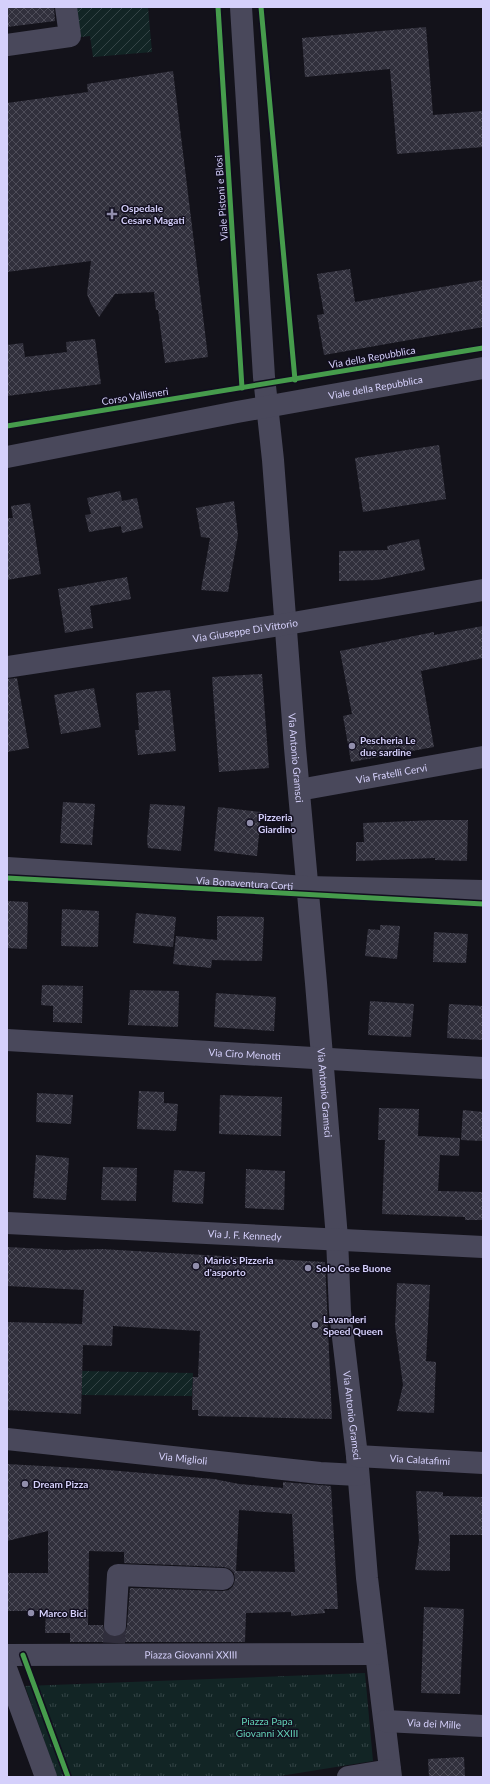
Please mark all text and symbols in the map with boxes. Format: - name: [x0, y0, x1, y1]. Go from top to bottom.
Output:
- street label: Viale Pistoni e Blosi: [212, 155, 230, 241]
- place label: Ospedale Cesare Magati: [121, 202, 185, 226]
- marker: Ospedale Cesare Magati: [106, 208, 118, 220]
- street label: Via della Repubblica: [328, 343, 416, 371]
- street label: Viale della Repubblica: [327, 373, 424, 402]
- street label: Corso Vallisneri: [101, 385, 169, 407]
- street label: Via Giuseppe Di Vittorio: [192, 616, 299, 644]
- street label: Via Antonio Gramsci: [286, 713, 306, 803]
- place label: Pescheria Le due sardine: [360, 734, 416, 758]
- marker: Pescheria Le due sardine: [347, 741, 357, 751]
- street label: Via Fratelli Cervi: [355, 761, 428, 786]
- place label: Pizzeria Giardino: [258, 811, 296, 835]
- marker: Pizzeria Giardino: [245, 818, 255, 828]
- street label: Via Bonaventura Corti: [196, 874, 294, 892]
- street label: Via Ciro Menotti: [208, 1046, 281, 1062]
- street label: Via Antonio Gramsci: [315, 1047, 335, 1138]
- street label: Via J. F. Kennedy: [207, 1227, 283, 1243]
- place label: Mario's Pizzeria d'asporto: [204, 1254, 274, 1278]
- marker: Mario's Pizzeria d'asporto: [191, 1261, 201, 1271]
- place label: Solo Cose Buone: [316, 1262, 392, 1274]
- marker: Solo Cose Buone: [303, 1263, 313, 1273]
- place label: Lavanderi Speed Queen: [323, 1313, 383, 1337]
- marker: Lavanderi Speed Queen: [310, 1320, 320, 1330]
- street label: Via Antonio Gramsci: [341, 1370, 363, 1460]
- street label: Via Miglioli: [158, 1450, 208, 1467]
- street label: Via Calatafimi: [389, 1452, 450, 1467]
- place label: Dream Pizza: [33, 1478, 88, 1490]
- marker: Dream Pizza: [20, 1479, 30, 1489]
- place label: Marco Bici: [39, 1607, 87, 1619]
- marker: Marco Bici: [26, 1608, 36, 1618]
- street label: Piazza Giovanni XXIII: [145, 1648, 237, 1661]
- park label: Piazza Papa Giovanni XXIII: [236, 1715, 298, 1739]
- street label: Via dei Mille: [407, 1716, 461, 1731]

